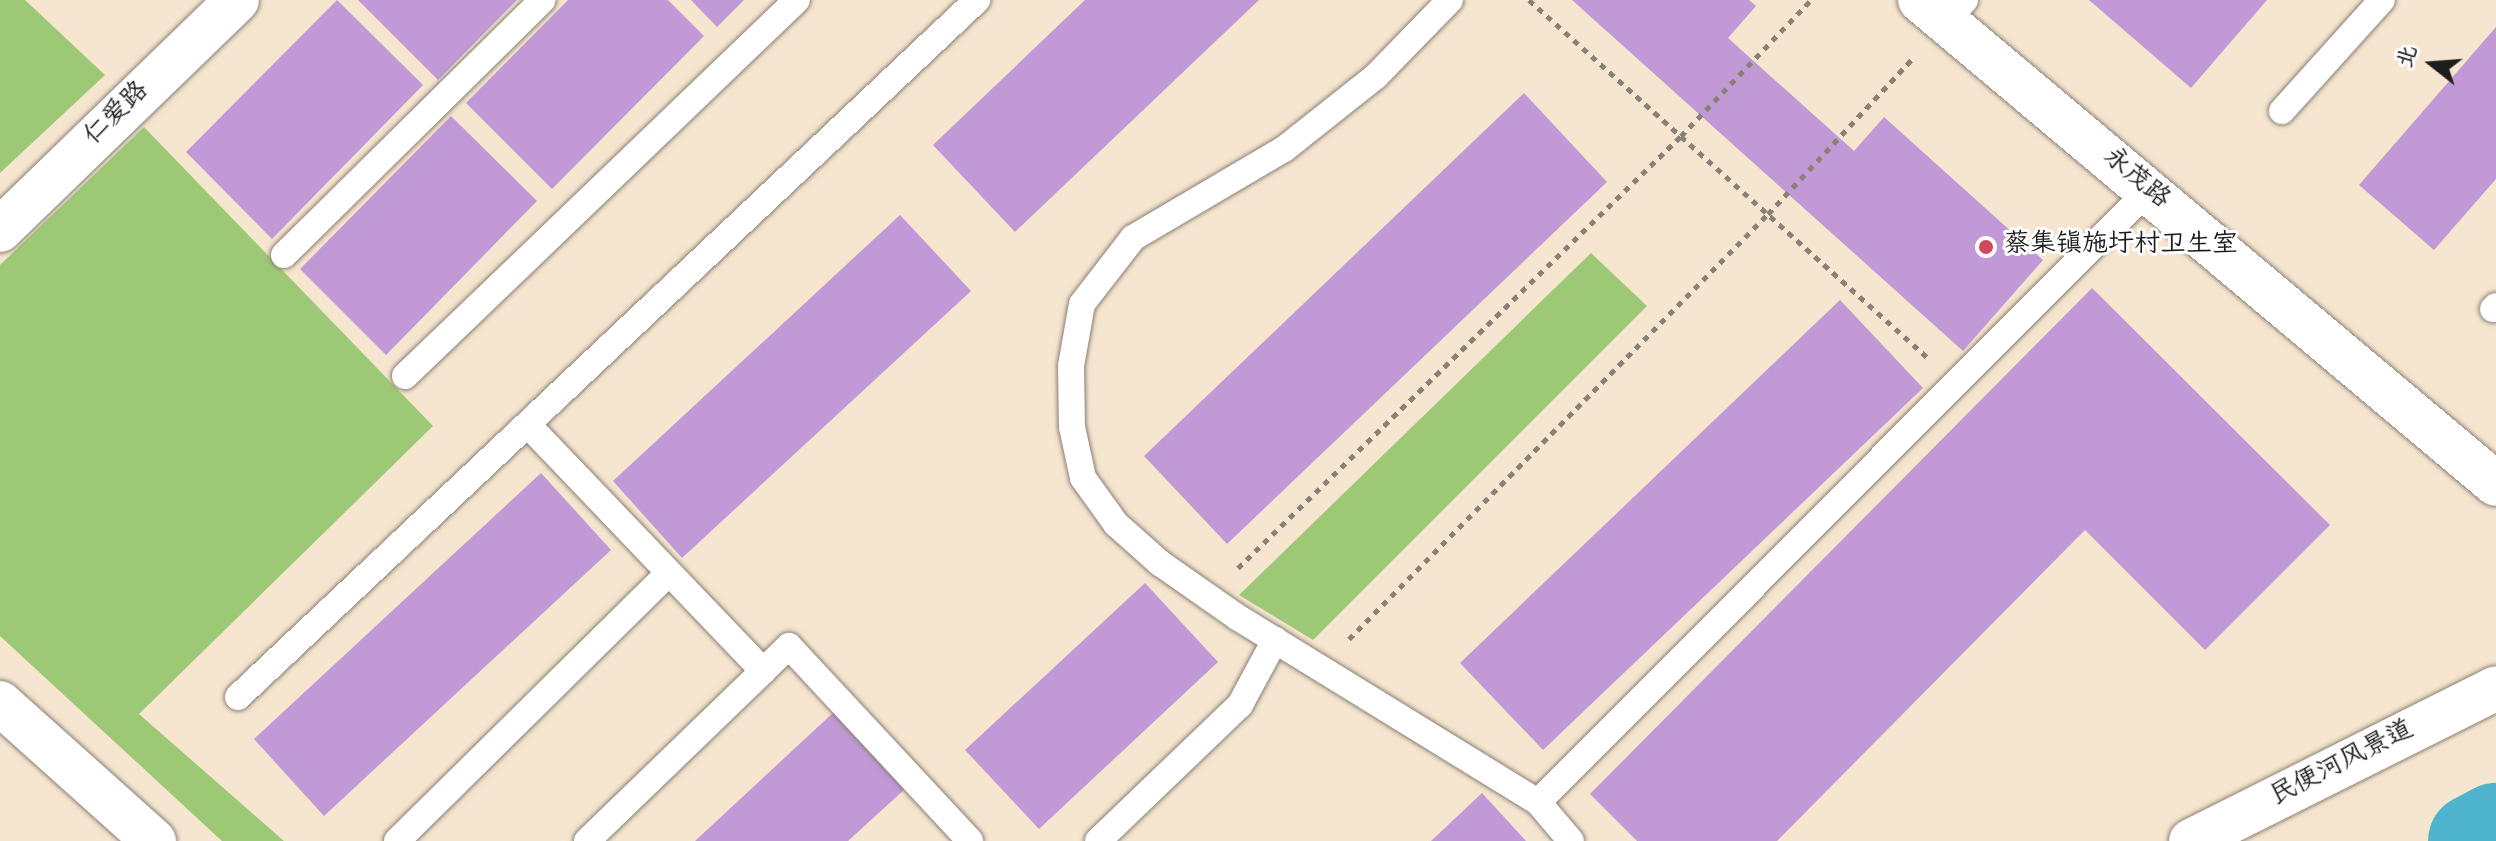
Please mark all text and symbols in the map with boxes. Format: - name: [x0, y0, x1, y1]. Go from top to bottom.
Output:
- north arrow: [2392, 24, 2472, 104]
- text: 北: [2393, 43, 2425, 71]
- street label: 仁爱路: [79, 77, 157, 153]
- street label: 永茂路: [2095, 143, 2175, 217]
- place label: 蔡集镇施圩村卫生室: [2004, 231, 2238, 263]
- marker: 蔡集镇施圩村卫生室: [1975, 236, 1997, 258]
- street label: 民便河风景道: [2266, 716, 2420, 814]

